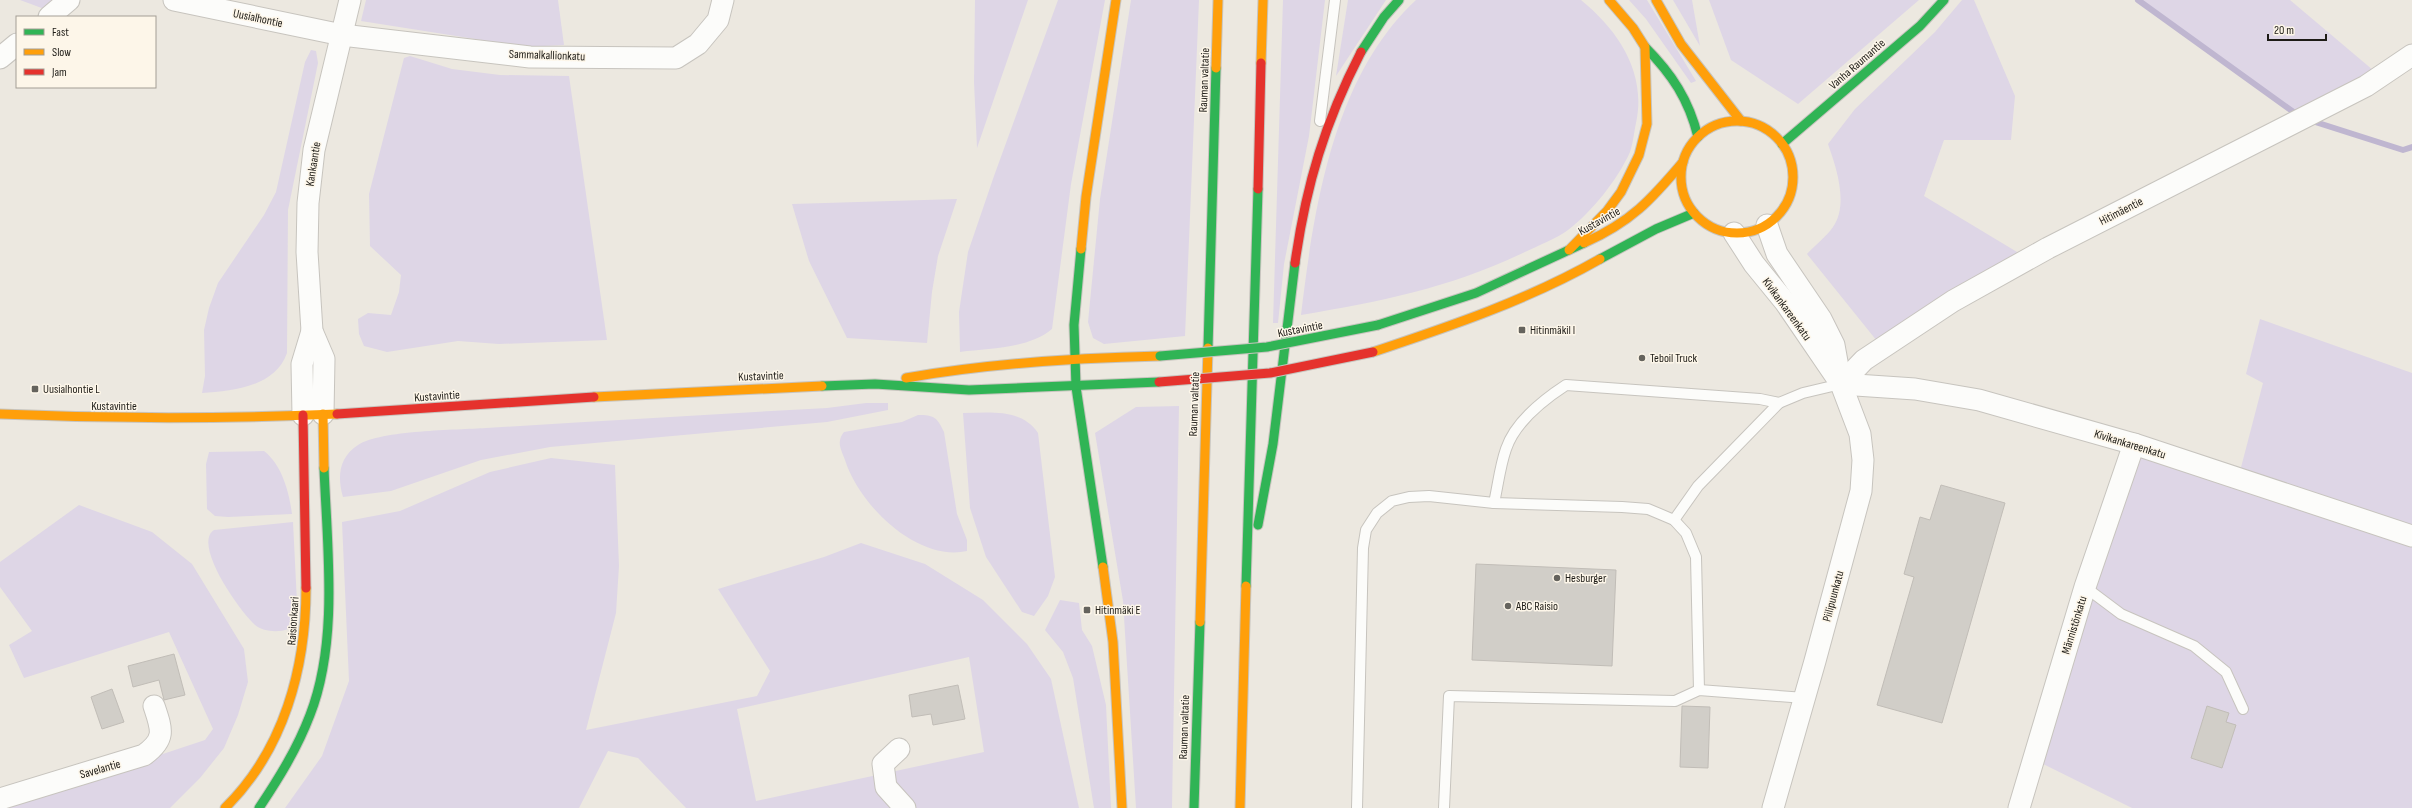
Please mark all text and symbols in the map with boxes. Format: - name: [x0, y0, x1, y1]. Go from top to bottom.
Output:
- street label: Uusialhontie: [232, 6, 284, 31]
- legend: [16, 16, 156, 88]
- scale bar: [2268, 16, 2326, 42]
- text: 20 m: [2274, 23, 2294, 38]
- text: Fast: [52, 25, 69, 40]
- street label: Vanha Raumantie: [1826, 36, 1889, 93]
- text: Slow: [52, 45, 71, 60]
- street label: Sammalkallionkatu: [509, 47, 585, 64]
- street label: Rauman valtatie: [1196, 47, 1213, 113]
- text: Jam: [51, 65, 67, 80]
- street label: Kankaantie: [303, 141, 324, 187]
- street label: Hitimäentie: [2097, 194, 2146, 229]
- street label: Kustavintie: [1576, 204, 1623, 239]
- street label: Kivikankareenkatu: [1759, 275, 1814, 344]
- street label: Kustavintie: [1276, 318, 1324, 341]
- place label: HitinmäkiI I: [1530, 323, 1575, 338]
- marker: HitinmäkiI I: [1517, 325, 1527, 335]
- place label: Teboil Truck: [1650, 351, 1697, 366]
- marker: Teboil Truck: [1637, 353, 1647, 363]
- street label: Kustavintie: [738, 368, 784, 385]
- street label: Rauman valtatie: [1186, 371, 1203, 437]
- place label: Uusialhontie L: [43, 382, 100, 397]
- marker: Uusialhontie L: [30, 384, 40, 394]
- street label: Kustavintie: [414, 387, 460, 406]
- street label: Kustavintie: [91, 399, 137, 414]
- street label: Kivikankareenkatu: [2092, 426, 2167, 462]
- street label: Piilipuunkatu: [1819, 569, 1847, 623]
- place label: Hesburger: [1565, 571, 1607, 586]
- marker: Hesburger: [1552, 573, 1562, 583]
- street label: Männistönkatu: [2059, 594, 2090, 656]
- street label: Raisionkaari: [284, 596, 303, 646]
- place label: ABC Raisio: [1515, 599, 1558, 614]
- marker: ABC Raisio: [1503, 601, 1513, 611]
- place label: Hitinmäki E: [1095, 603, 1140, 618]
- marker: Hitinmäki E: [1082, 605, 1092, 615]
- street label: Rauman valtatie: [1176, 694, 1193, 760]
- street label: Savelantie: [78, 756, 122, 782]

